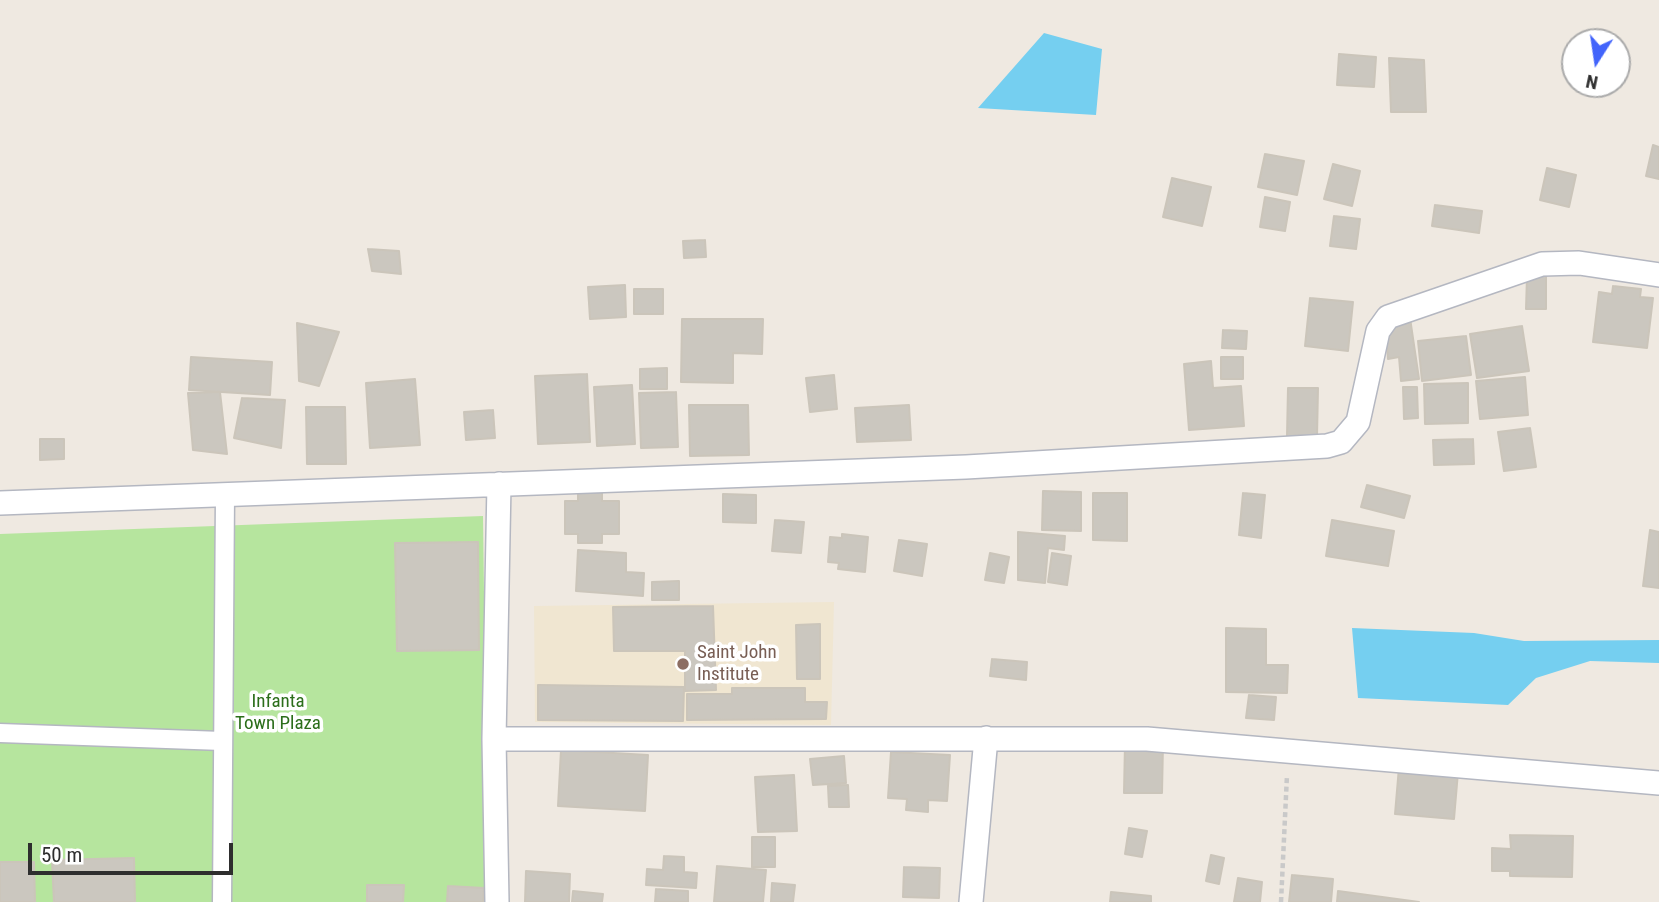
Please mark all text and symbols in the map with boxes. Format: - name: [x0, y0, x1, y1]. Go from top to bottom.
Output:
- north arrow: [1561, 28, 1631, 98]
- text: N: [1584, 70, 1600, 95]
- place label: Saint John Institute: [697, 642, 777, 686]
- marker: Saint John Institute: [675, 656, 691, 672]
- park label: Infanta Town Plaza: [235, 691, 321, 735]
- scale bar: [32, 828, 236, 872]
- text: 50 m: [41, 843, 82, 867]

